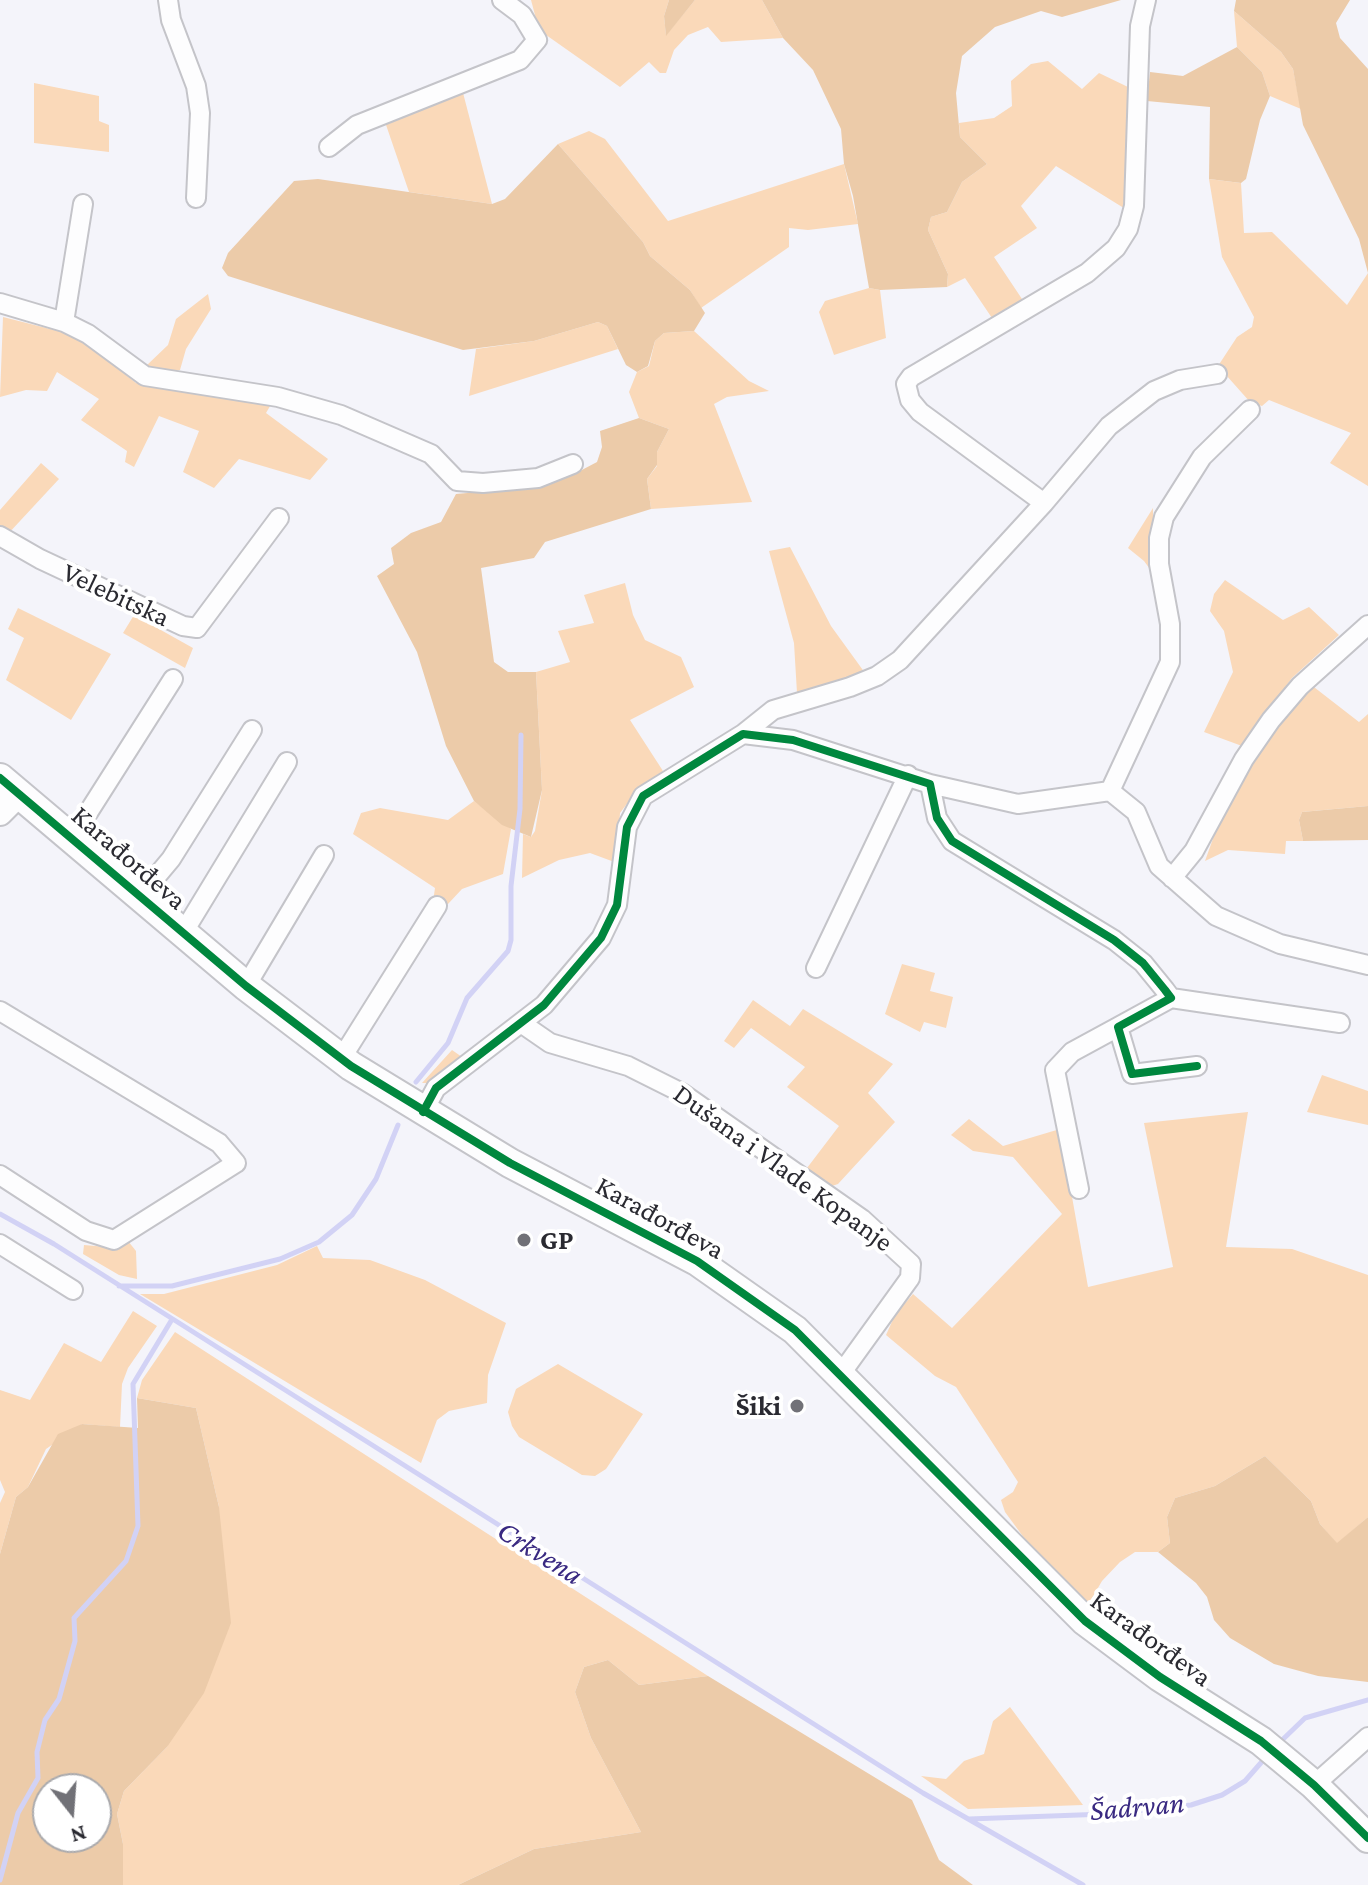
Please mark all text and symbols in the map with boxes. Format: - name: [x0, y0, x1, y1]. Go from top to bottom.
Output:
- street label: Velebitska: [57, 556, 175, 634]
- street label: Karađorđeva: [64, 799, 194, 917]
- street label: Dušana i Vlade Kopanje: [667, 1077, 899, 1259]
- street label: Karađorđeva: [590, 1169, 730, 1267]
- place label: GP: [540, 1223, 574, 1257]
- marker: GP: [515, 1231, 533, 1249]
- place label: Šiki: [736, 1389, 781, 1423]
- marker: Šiki: [788, 1397, 806, 1415]
- water label: Crkvena: [491, 1513, 589, 1593]
- street label: Karađorđeva: [1084, 1584, 1218, 1694]
- north arrow: [32, 1773, 112, 1853]
- water label: Šadrvan: [1088, 1785, 1186, 1829]
- text: N: [68, 1820, 89, 1849]

